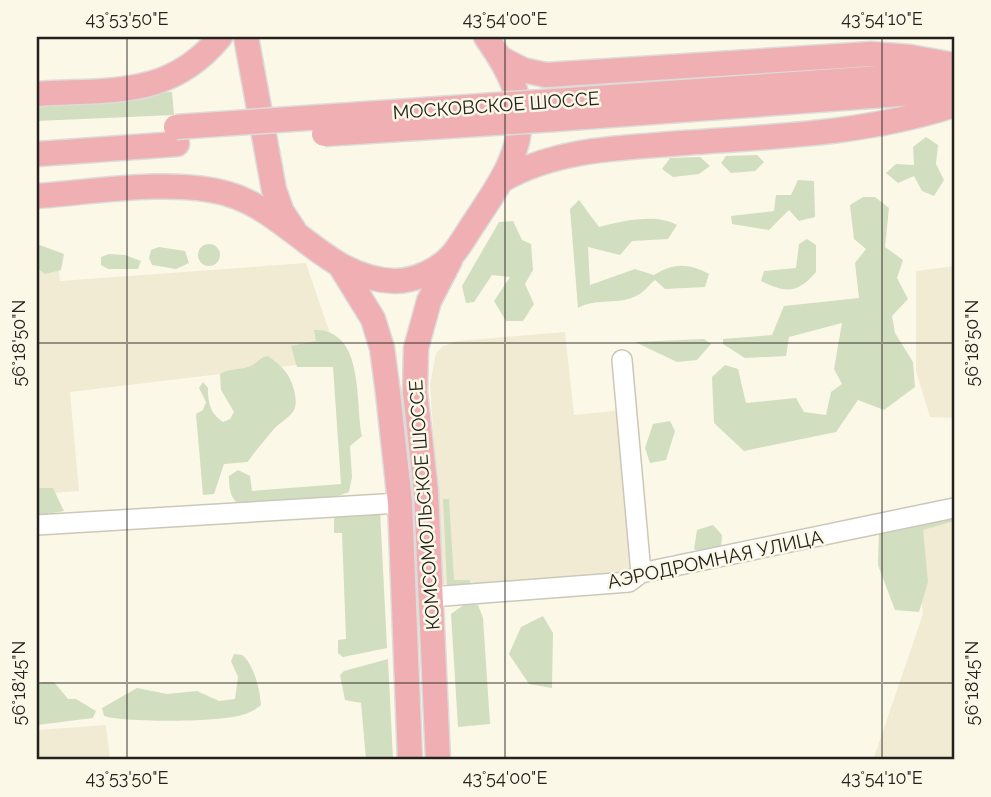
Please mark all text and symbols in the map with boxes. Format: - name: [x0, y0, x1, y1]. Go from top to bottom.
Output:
- text: 43°53'50"E: [86, 8, 169, 29]
- text: 43°54'00"E: [463, 8, 547, 29]
- text: 43°54'10"E: [841, 8, 923, 29]
- street label: МОСКОВСКОЕ ШОССЕ: [392, 87, 600, 123]
- text: 56°18'50"N: [8, 300, 29, 386]
- text: 56°18'50"N: [961, 300, 982, 386]
- street label: КОМСОМОЛЬСКОЕ ШОССЕ: [404, 379, 444, 631]
- street label: АЭРОДРОМНАЯ УЛИЦА: [605, 525, 825, 593]
- text: 56°18'45"N: [8, 641, 29, 725]
- text: 56°18'45"N: [961, 641, 982, 725]
- text: 43°53'50"E: [86, 767, 169, 788]
- text: 43°54'00"E: [463, 767, 547, 788]
- text: 43°54'10"E: [841, 767, 923, 788]

